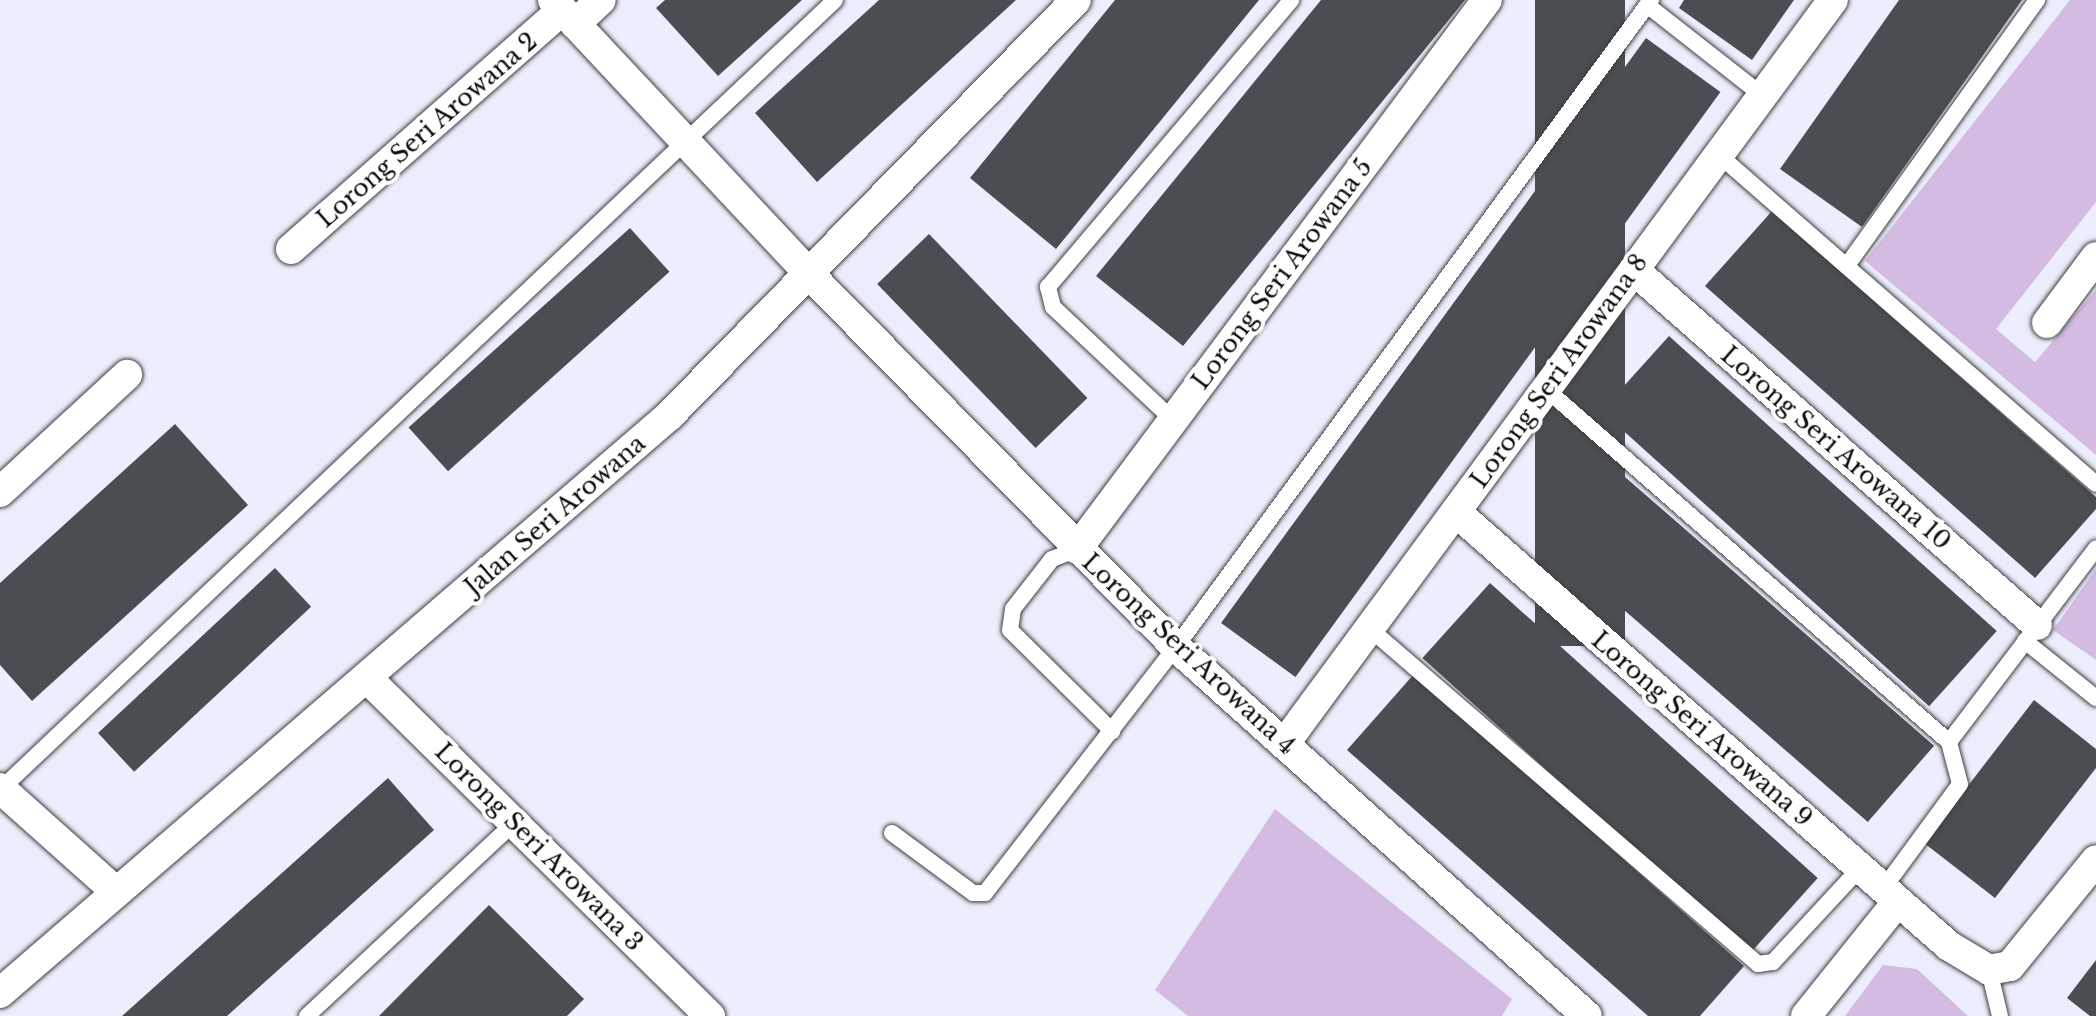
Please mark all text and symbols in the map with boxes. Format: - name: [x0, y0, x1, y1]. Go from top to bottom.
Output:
- street label: Lorong Seri Arowana 2: [311, 26, 543, 234]
- street label: Lorong Seri Arowana 5: [1186, 153, 1378, 395]
- street label: Lorong Seri Arowana 8: [1464, 248, 1654, 494]
- street label: Lorong Seri Arowana 10: [1715, 340, 1957, 556]
- street label: Jalan Seri Arowana: [459, 429, 651, 601]
- street label: Lorong Seri Arowana 4: [1076, 547, 1302, 761]
- street label: Lorong Seri Arowana 9: [1585, 625, 1819, 833]
- street label: Lorong Seri Arowana 3: [429, 737, 649, 957]

